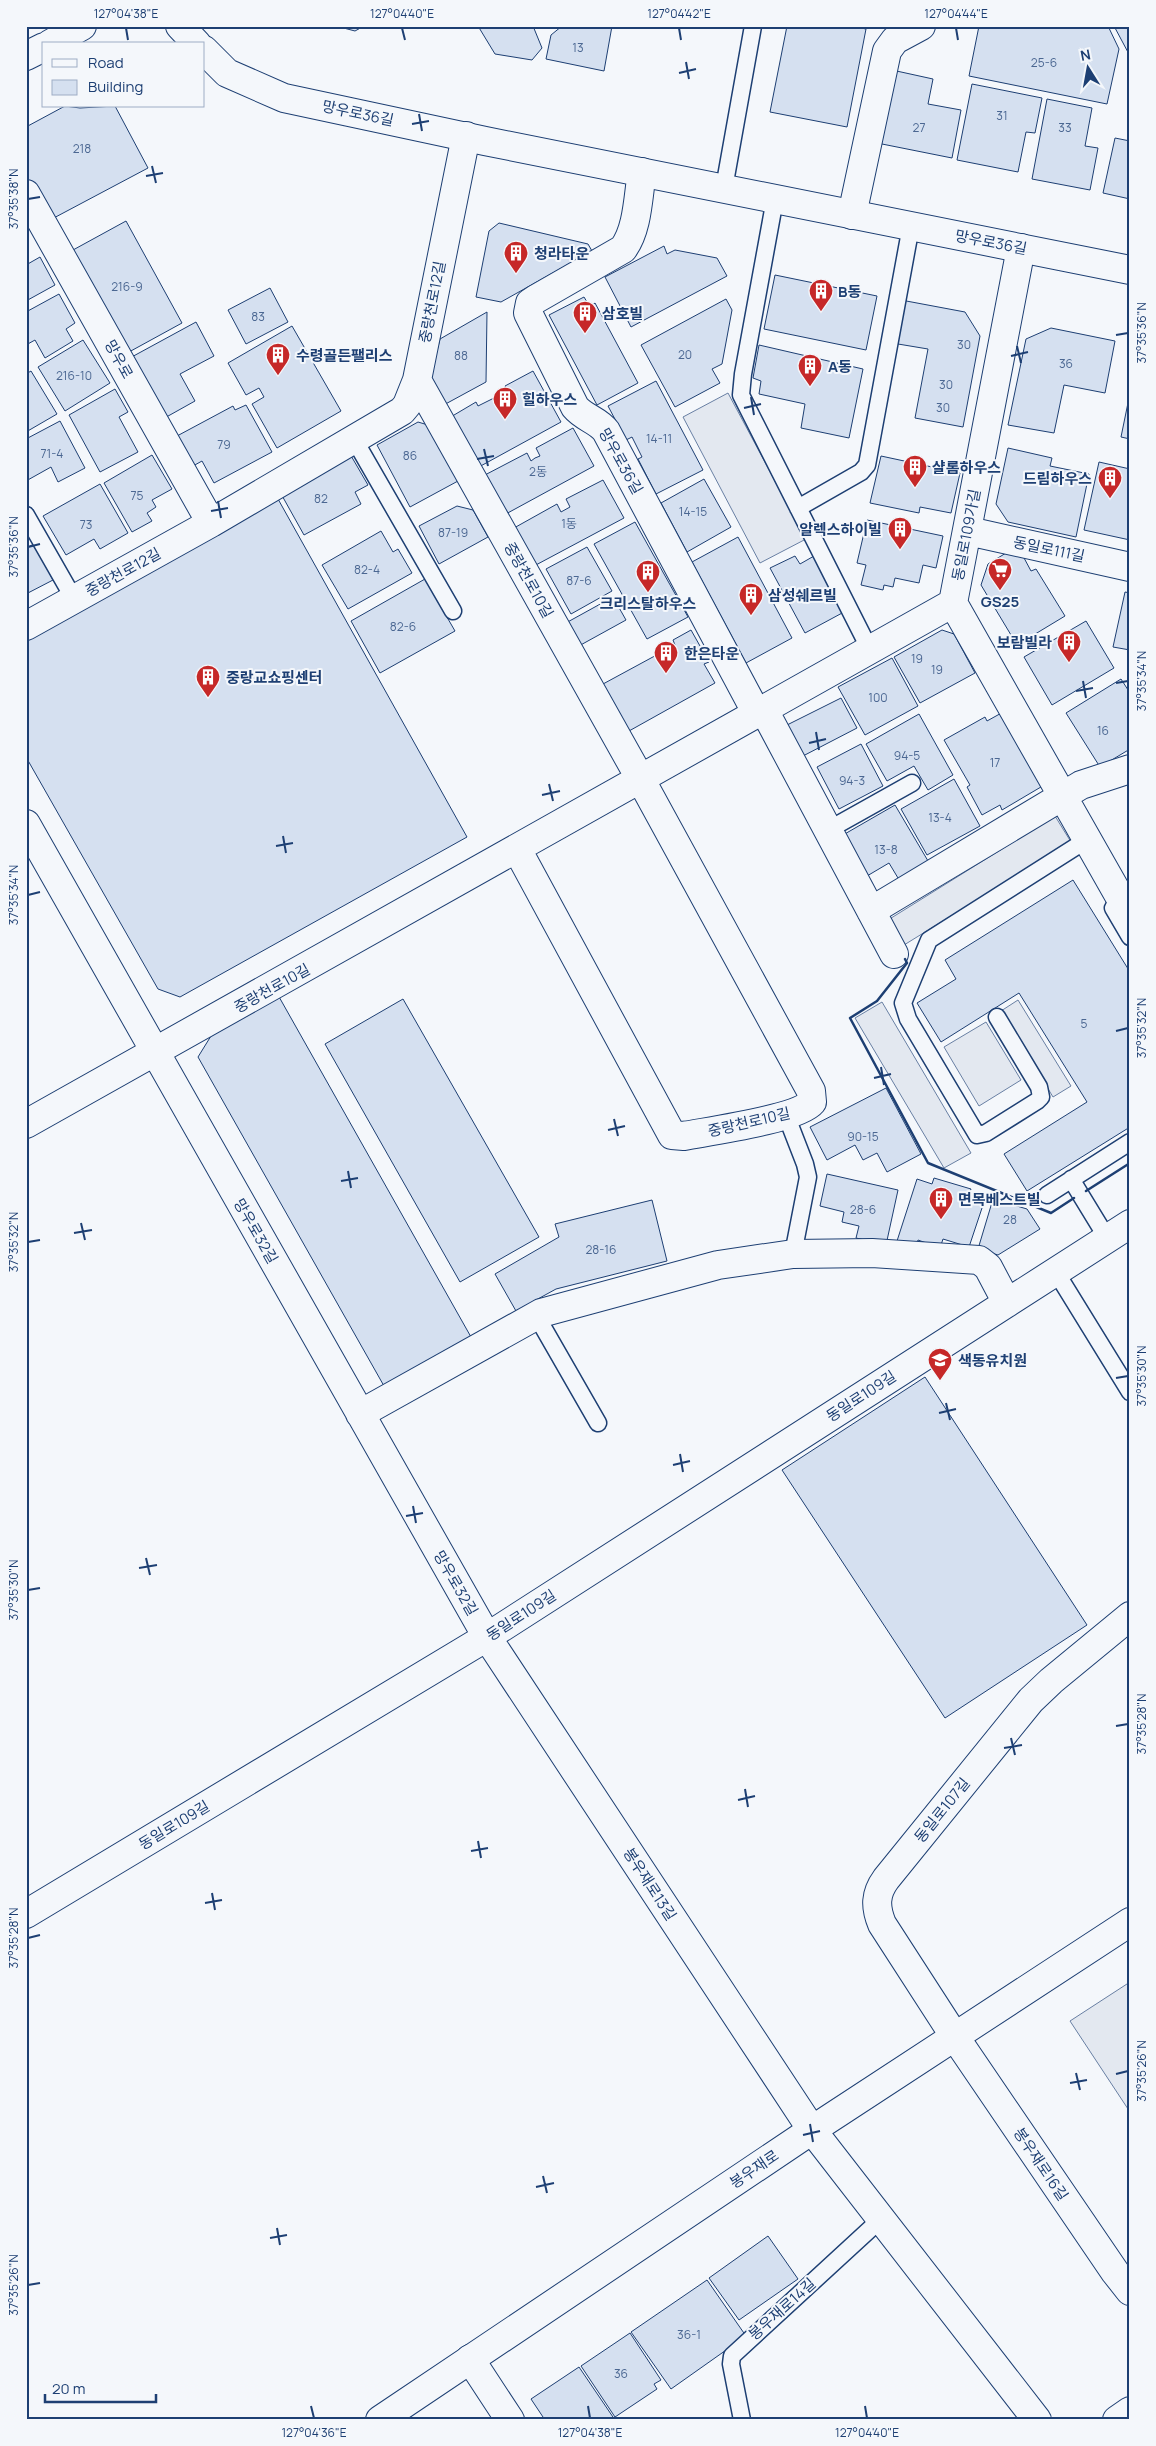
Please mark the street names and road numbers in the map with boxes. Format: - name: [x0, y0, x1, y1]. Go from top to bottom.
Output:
- street label: 망우로36길: [320, 95, 396, 131]
- street label: 망우로36길: [953, 225, 1029, 259]
- street label: 중랑천로12길: [414, 259, 450, 345]
- street label: 망우로: [100, 336, 138, 382]
- street label: 망우로36길: [594, 424, 648, 498]
- street label: 동일로109가길: [947, 487, 985, 583]
- street label: 동일로111길: [1011, 531, 1087, 567]
- street label: 중랑천로10길: [499, 538, 559, 622]
- street label: 중랑천로12길: [81, 543, 165, 601]
- street label: 중랑천로10길: [230, 958, 314, 1018]
- street label: 중랑천로10길: [706, 1102, 792, 1142]
- street label: 망우로32길: [229, 1195, 283, 1267]
- street label: 동일로109길: [822, 1366, 900, 1426]
- street label: 망우로32길: [429, 1547, 483, 1619]
- street label: 동일로109길: [482, 1585, 560, 1645]
- street label: 동일로107길: [909, 1773, 975, 1847]
- street label: 동일로109길: [135, 1796, 213, 1854]
- street label: 봉우재로13길: [619, 1843, 681, 1925]
- street label: 봉우재로16길: [1009, 2123, 1073, 2205]
- street label: 봉우재로: [725, 2145, 783, 2193]
- street label: 봉우재로14길: [744, 2273, 820, 2345]

